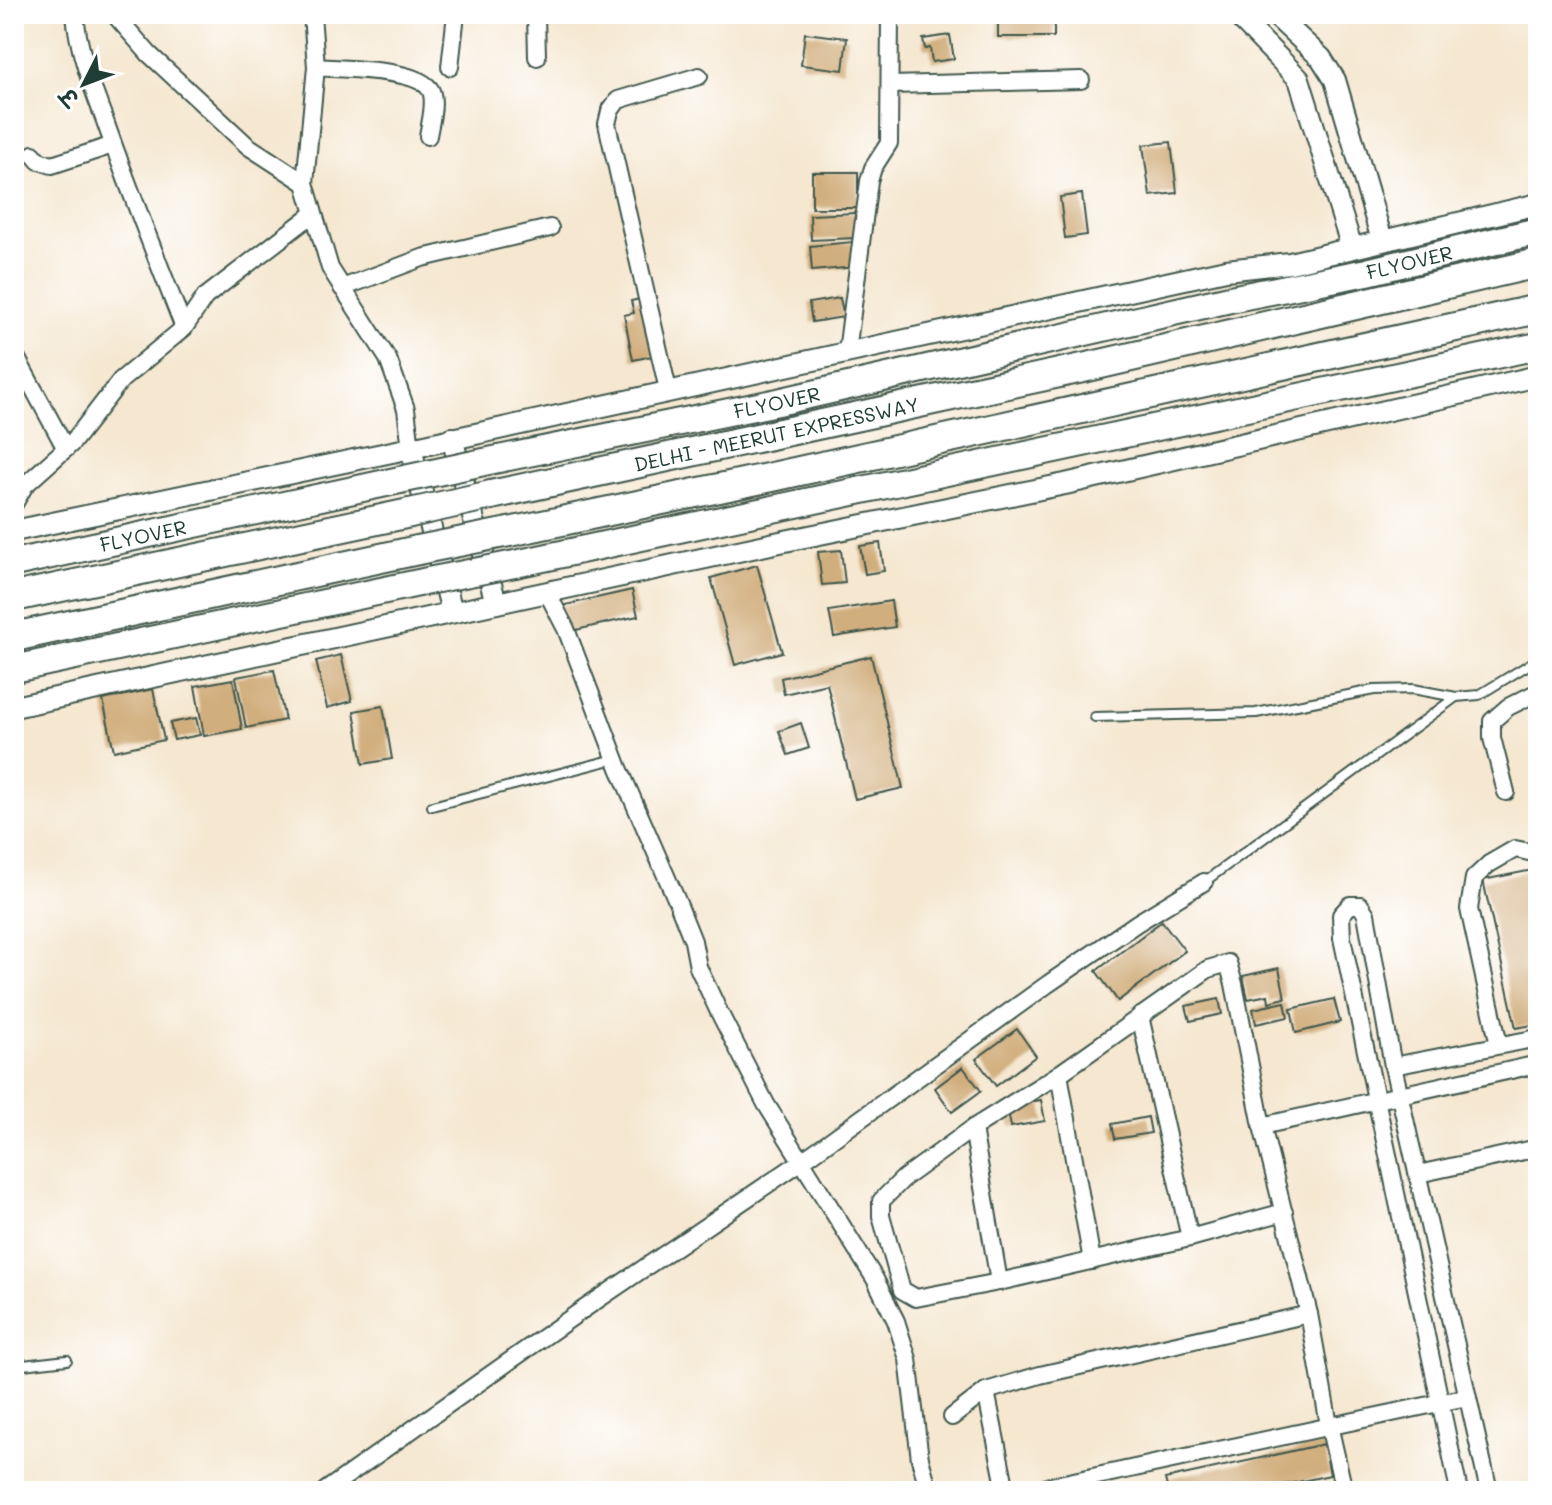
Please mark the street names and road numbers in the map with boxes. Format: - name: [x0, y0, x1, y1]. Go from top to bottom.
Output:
- street label: FLYOVER: [1364, 239, 1455, 285]
- street label: FLYOVER: [731, 380, 823, 424]
- street label: DELHI - MEERUT EXPRESSWAY: [632, 390, 921, 477]
- street label: FLYOVER: [97, 513, 189, 557]

